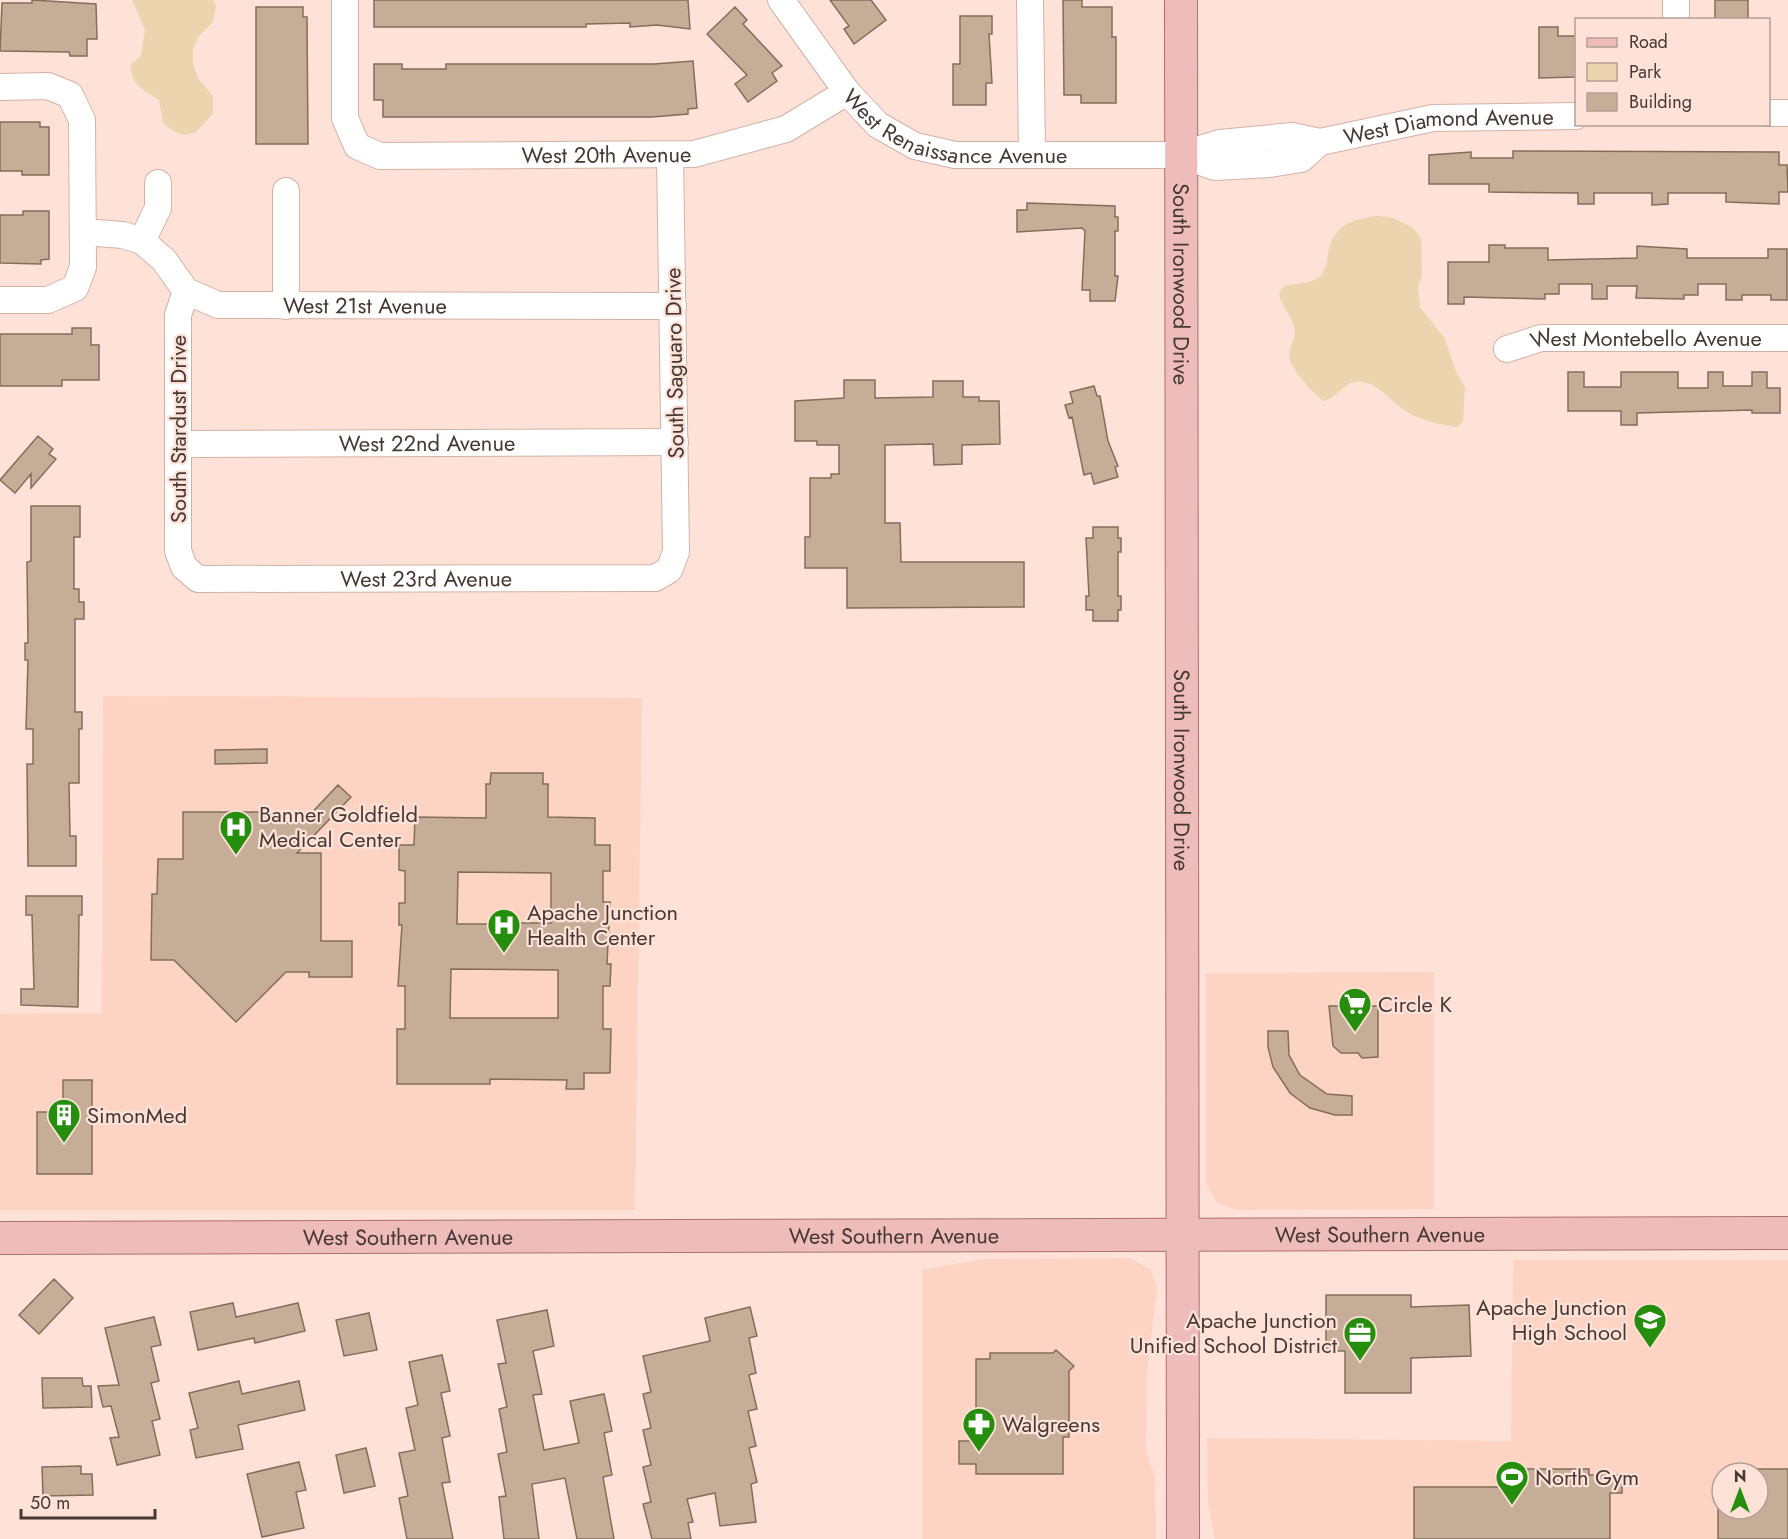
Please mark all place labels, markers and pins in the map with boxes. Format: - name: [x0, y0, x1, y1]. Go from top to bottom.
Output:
- place label: Banner Goldfield Medical Center: [259, 798, 418, 855]
- hospital icon: Banner Goldfield Medical Center: [218, 809, 254, 856]
- place label: Apache Junction Health Center: [527, 896, 678, 953]
- hospital icon: Apache Junction Health Center: [486, 907, 522, 954]
- supermarket icon: Circle K: [1337, 986, 1373, 1033]
- place label: Circle K: [1378, 988, 1453, 1020]
- building icon: SimonMed: [46, 1097, 82, 1144]
- place label: SimonMed: [87, 1099, 187, 1131]
- place label: Apache Junction High School: [1476, 1291, 1627, 1348]
- school or university icon: Apache Junction High School: [1632, 1302, 1668, 1349]
- place label: Apache Junction Unified School District: [1130, 1304, 1338, 1361]
- office icon: Apache Junction Unified School District: [1342, 1315, 1378, 1362]
- pharmacy icon: Walgreens: [961, 1406, 997, 1453]
- place label: Walgreens: [1002, 1408, 1100, 1440]
- sports icon: North Gym: [1494, 1459, 1530, 1506]
- place label: North Gym: [1535, 1461, 1639, 1493]

